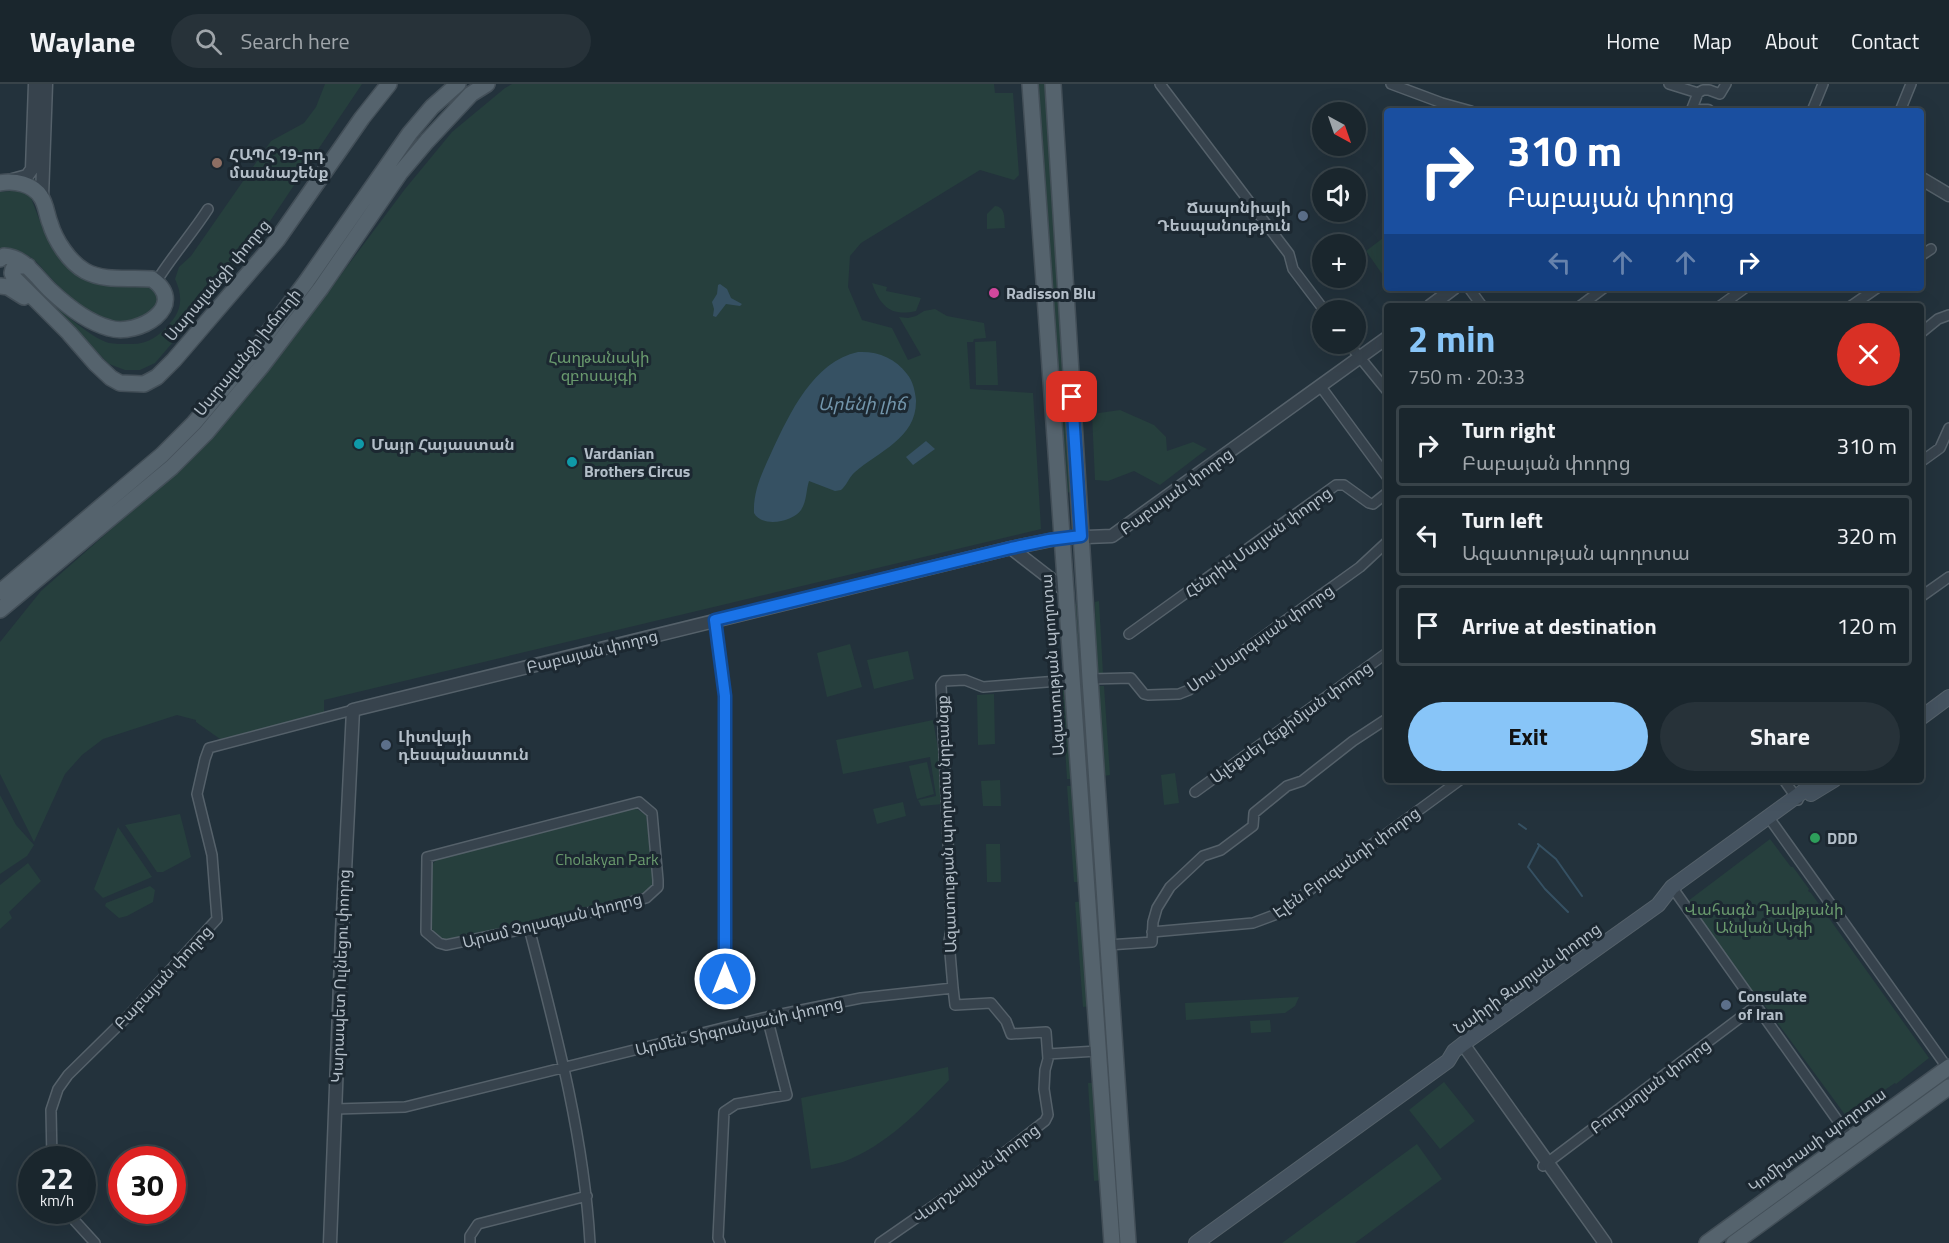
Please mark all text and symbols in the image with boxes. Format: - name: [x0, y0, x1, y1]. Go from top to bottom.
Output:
- search box: [171, 14, 591, 68]
- text: Waylane: [30, 20, 135, 63]
- text: Search here: [240, 24, 350, 58]
- icon: search: [192, 25, 225, 58]
- text: Home: [1606, 25, 1660, 57]
- text: Map: [1693, 25, 1732, 57]
- text: About: [1765, 25, 1818, 57]
- text: Contact: [1851, 25, 1919, 57]
- north arrow: [1312, 102, 1366, 156]
- map controls: [1312, 102, 1366, 354]
- text: 310 m: [1507, 118, 1622, 182]
- icon: right: [1408, 132, 1486, 210]
- place label: ՀԱՊՀ 19-րդ մասնաշենք: [229, 142, 329, 184]
- marker: ՀԱՊՀ 19-րդ մասնաշենք: [210, 156, 224, 170]
- button: sound: [1312, 168, 1366, 222]
- text: Բաբայան փողոց: [1507, 176, 1735, 217]
- place label: Ճապոնիայի Դեսպանություն: [1157, 195, 1291, 237]
- marker: Ճապոնիայի Դեսպանություն: [1296, 209, 1310, 223]
- street label: Սարալանջի փողոց: [159, 214, 275, 346]
- button: +: [1312, 234, 1366, 288]
- icon: left: [1543, 246, 1576, 279]
- icon: ahead: [1606, 246, 1639, 279]
- icon: ahead: [1669, 246, 1702, 279]
- icon: right: [1732, 246, 1765, 279]
- place label: Radisson Blu: [1006, 281, 1096, 305]
- street label: Սարալանջի խճուղի: [188, 283, 306, 421]
- marker: Radisson Blu: [987, 286, 1001, 300]
- button: −: [1312, 300, 1366, 354]
- text: 2 min: [1408, 311, 1495, 366]
- button: close: [1837, 323, 1900, 386]
- park label: Հաղթանակի զբոսայգի: [548, 345, 650, 387]
- text: 750 m · 20:33: [1408, 361, 1525, 392]
- pin: [1046, 371, 1097, 422]
- icon: arrive: [1055, 380, 1088, 413]
- water label: Արենի լիճ: [818, 390, 909, 417]
- text: Turn right: [1462, 413, 1556, 447]
- icon: right: [1411, 429, 1444, 462]
- text: 310 m: [1837, 429, 1897, 463]
- place label: Մայր Հայաստան: [371, 432, 515, 456]
- marker: Մայր Հայաստան: [352, 437, 366, 451]
- place label: Vardanian Brothers Circus: [584, 441, 690, 483]
- street label: Բաբայան փողոց: [1114, 442, 1238, 540]
- text: Բաբայան փողոց: [1462, 447, 1631, 478]
- marker: Vardanian Brothers Circus: [565, 455, 579, 469]
- street label: Հենրիկ Մալյան փողոց: [1180, 480, 1336, 604]
- text: Turn left: [1462, 503, 1543, 537]
- icon: left: [1411, 519, 1444, 552]
- text: 320 m: [1837, 519, 1897, 553]
- text: Ազատության պողոտա: [1462, 537, 1690, 568]
- street label: Ազատության պողոտա: [1034, 573, 1070, 757]
- street label: Սոս Սարգսյան փողոց: [1182, 578, 1338, 698]
- icon: arrive: [1411, 609, 1444, 642]
- text: Arrive at destination: [1462, 609, 1657, 643]
- text: 120 m: [1837, 609, 1897, 643]
- street label: Բաբայան փողոց: [524, 623, 660, 679]
- street label: Ալեքսեյ Հեքիմյան փողոց: [1205, 655, 1377, 789]
- street label: Ազատության պողոտա նրբանցք: [930, 695, 962, 953]
- button: Exit: [1408, 702, 1648, 771]
- button: Share: [1660, 702, 1900, 771]
- place label: Լիտվայի դեսպանատուն: [398, 724, 529, 766]
- marker: Լիտվայի դեսպանատուն: [379, 738, 393, 752]
- street label: Էլեն Բյուզանդի փողոց: [1267, 800, 1425, 924]
- place label: DDD: [1827, 826, 1858, 850]
- marker: DDD: [1808, 831, 1822, 845]
- park label: Cholakyan Park: [555, 847, 659, 871]
- street label: Կարապետ Ուլնեցու փողոց: [324, 869, 356, 1083]
- street label: Արամ Չոլագյան փողոց: [460, 886, 644, 954]
- park label: Վահագն Դավթյանի Անվան Այգի: [1684, 897, 1844, 939]
- street label: Նաիրի Զարյան փողոց: [1448, 916, 1606, 1040]
- street label: Բաբայան փողոց: [108, 919, 218, 1035]
- position arrow: [693, 947, 757, 1011]
- place label: Consulate of Iran: [1738, 984, 1807, 1026]
- street label: Արմեն Տիգրանյանի փողոց: [633, 990, 845, 1062]
- marker: Consulate of Iran: [1719, 998, 1733, 1012]
- street label: Բուդաղյան փողոց: [1585, 1033, 1715, 1139]
- street label: Կոմիտասի պողոտա: [1743, 1082, 1891, 1198]
- street label: Վարշավյան փողոց: [908, 1117, 1044, 1229]
- speed limit sign: 30: [108, 1146, 186, 1224]
- text: 22: [40, 1155, 74, 1201]
- text: km/h: [40, 1189, 74, 1212]

